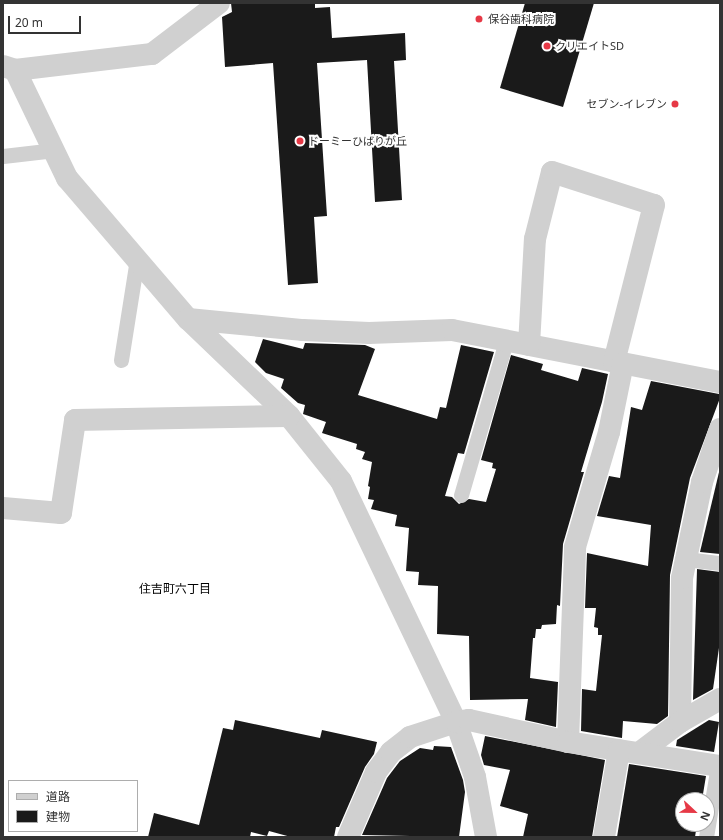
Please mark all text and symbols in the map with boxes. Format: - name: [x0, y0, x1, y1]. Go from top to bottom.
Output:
- scale bar: [10, 8, 83, 34]
- place label: 保谷歯科病院: [488, 12, 554, 26]
- marker: 保谷歯科病院: [473, 13, 485, 25]
- text: 20 m: [15, 14, 43, 31]
- place label: クリエイトSD: [555, 39, 624, 53]
- marker: クリエイトSD: [542, 41, 552, 51]
- place label: セブン-イレブン: [586, 97, 667, 111]
- marker: セブン-イレブン: [670, 99, 680, 109]
- place label: ドーミーひばりが丘: [308, 134, 407, 148]
- marker: ドーミーひばりが丘: [295, 136, 305, 146]
- district label: 住吉町六丁目: [139, 582, 211, 596]
- legend: [8, 780, 138, 832]
- text: 道路: [46, 788, 70, 805]
- north arrow: [675, 792, 715, 832]
- text: 建物: [46, 808, 70, 825]
- text: N: [697, 809, 714, 823]

